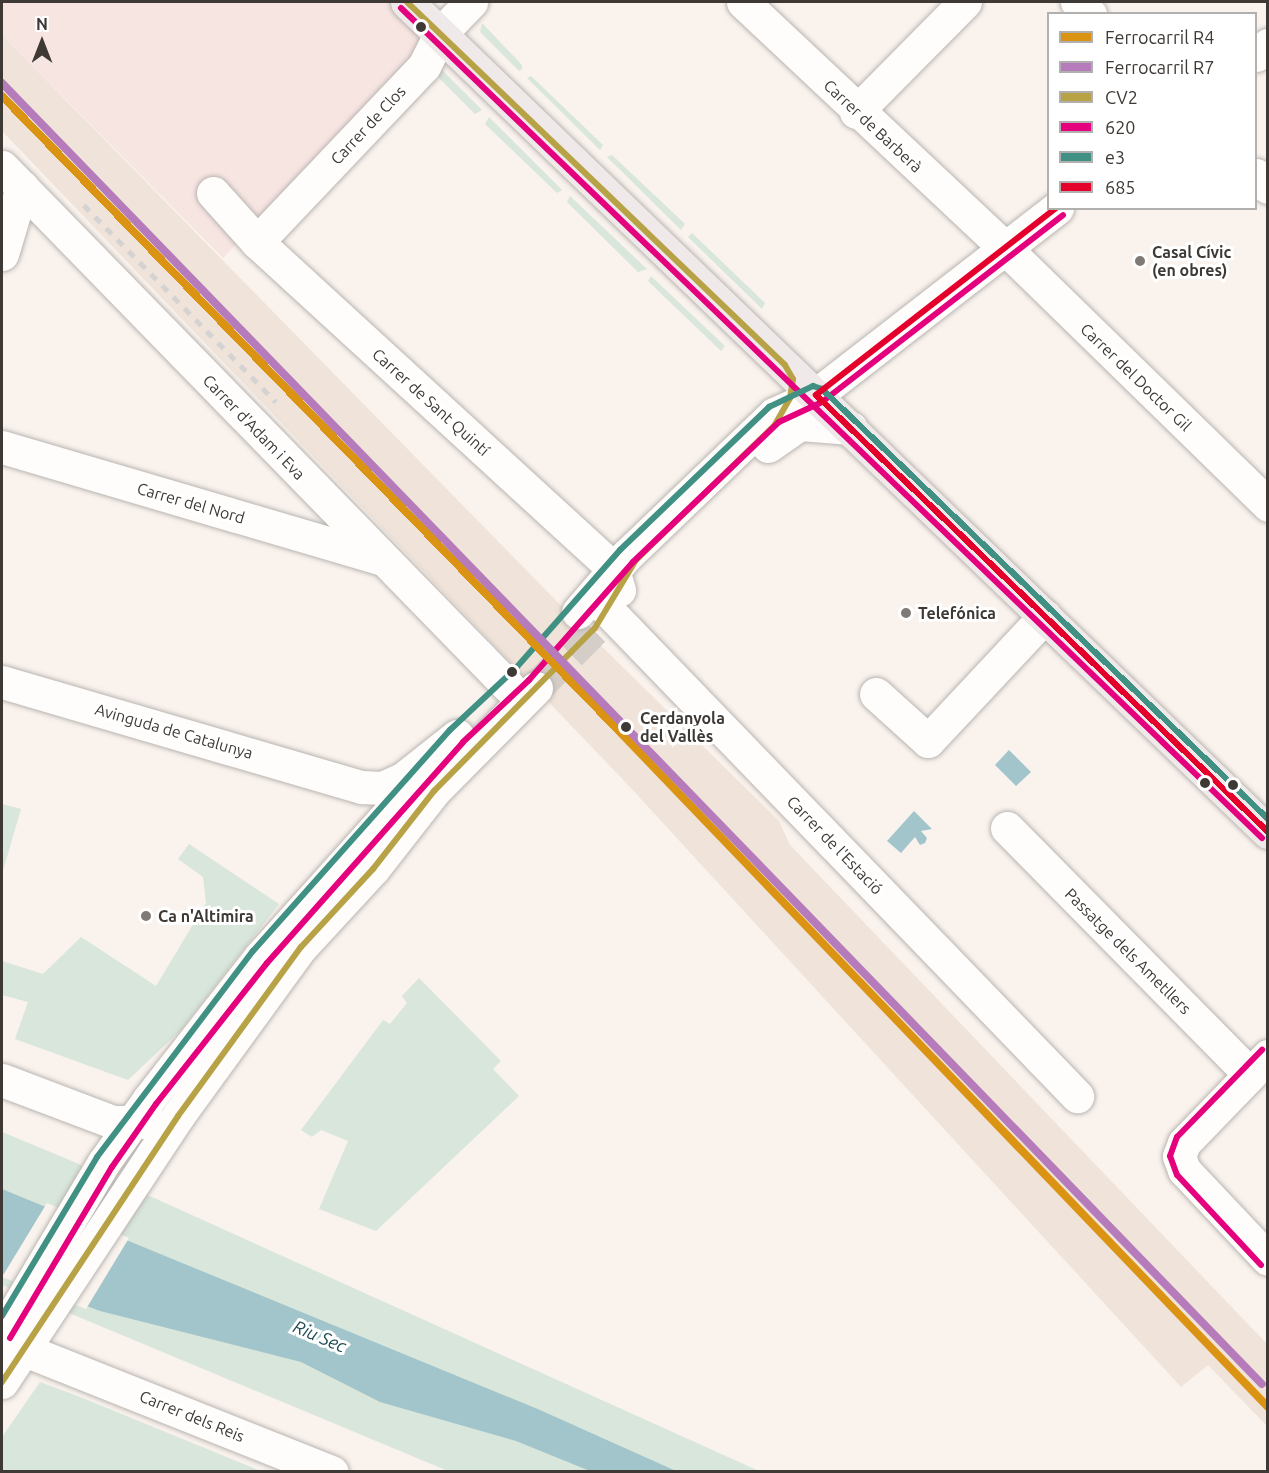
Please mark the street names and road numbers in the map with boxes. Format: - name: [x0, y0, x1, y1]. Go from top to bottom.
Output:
- street label: Carrer de Barberà: [820, 76, 926, 176]
- street label: Carrer de Clos: [327, 82, 409, 168]
- street label: Carrer del Doctor Gil: [1076, 319, 1196, 435]
- street label: Carrer de Sant Quintí: [368, 344, 494, 460]
- street label: Carrer d'Adam i Eva: [199, 370, 309, 484]
- street label: Carrer del Nord: [135, 478, 247, 528]
- street label: Avinguda de Catalunya: [93, 699, 255, 763]
- street label: Carrer de l'Estació: [783, 792, 887, 898]
- street label: Passatge dels Ametllers: [1061, 884, 1195, 1018]
- street label: Carrer dels Reis: [137, 1386, 247, 1446]

